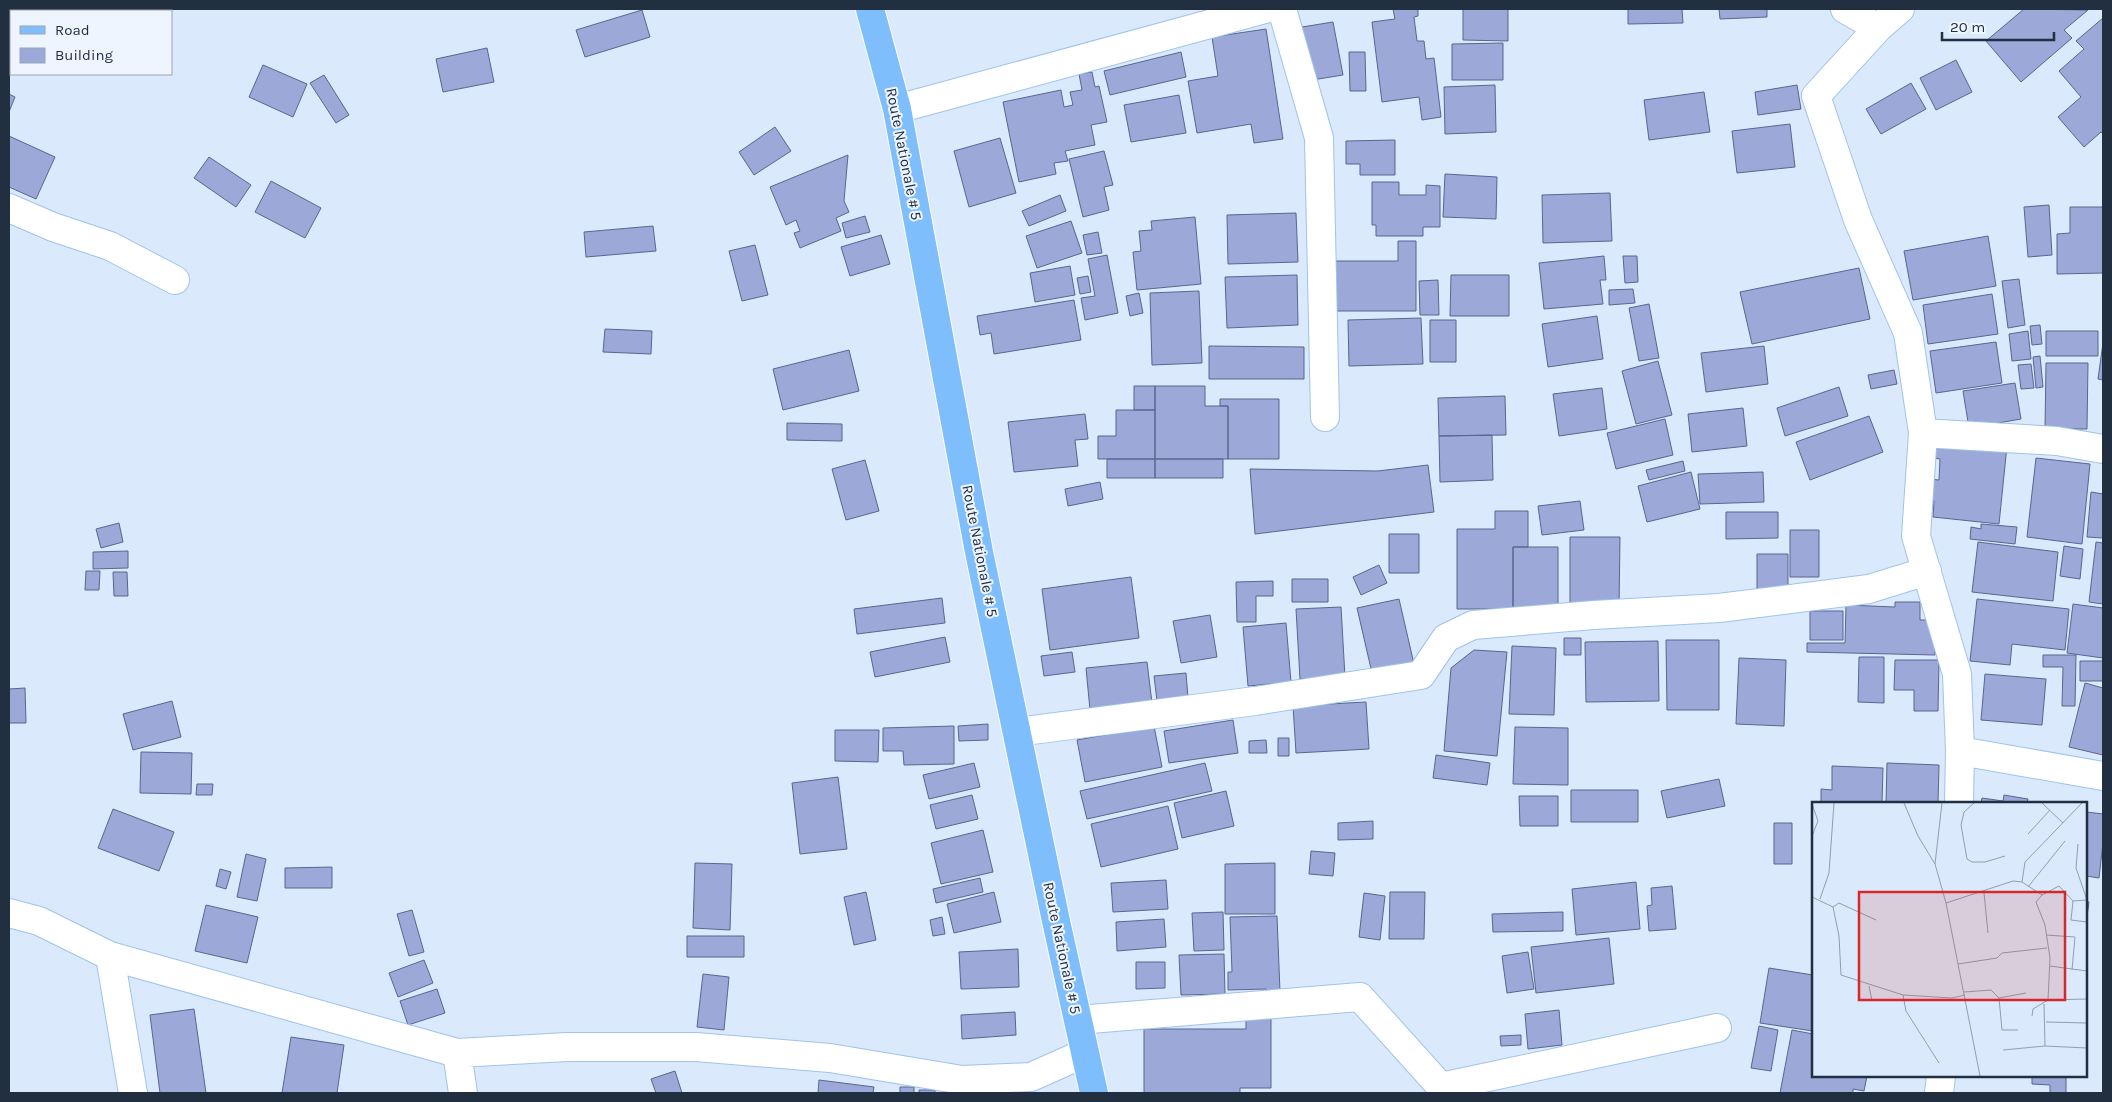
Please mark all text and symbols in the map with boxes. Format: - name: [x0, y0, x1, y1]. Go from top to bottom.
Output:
- legend: [10, 10, 172, 75]
- scale bar: [1942, 10, 2054, 42]
- text: 20 m: [1950, 18, 1985, 36]
- text: Road: [55, 21, 90, 39]
- text: Building: [55, 46, 113, 64]
- street label: Route Nationale # 5: [882, 86, 926, 222]
- street label: Route Nationale # 5: [958, 483, 1002, 619]
- inset map: [1812, 802, 2087, 1077]
- street label: Route Nationale # 5: [1039, 880, 1085, 1016]

